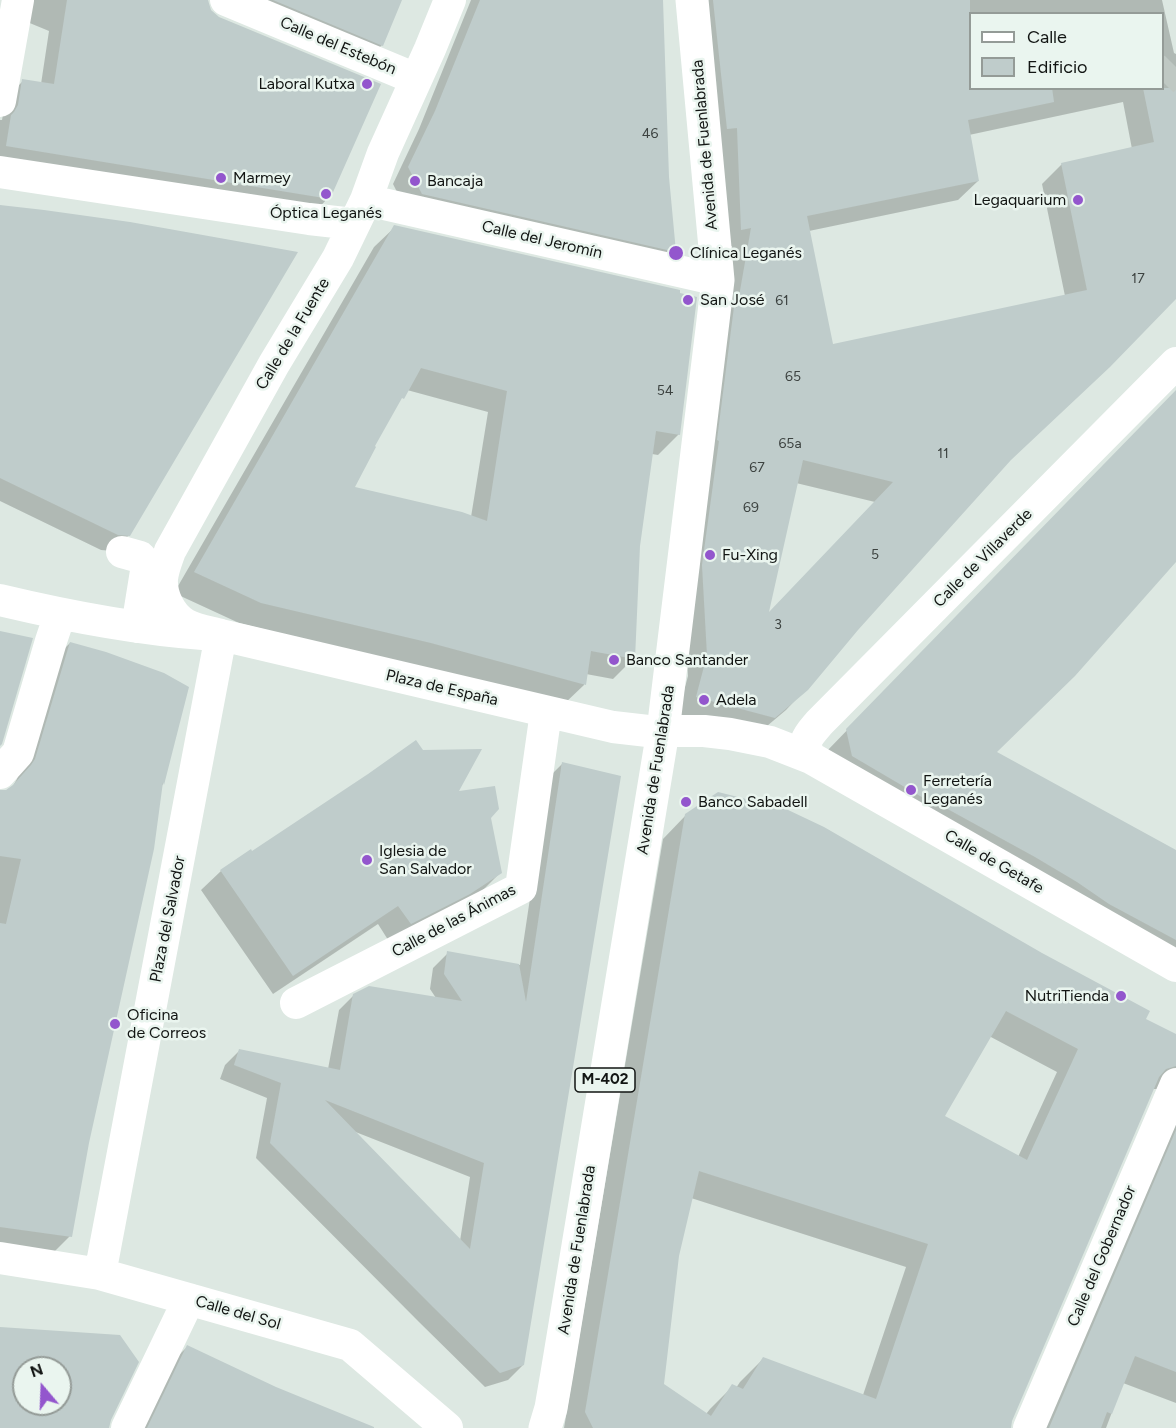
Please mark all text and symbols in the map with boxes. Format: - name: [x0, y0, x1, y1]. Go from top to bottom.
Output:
- legend: [969, 12, 1164, 90]
- street label: Calle del Estebón: [277, 13, 399, 79]
- text: Calle: [1027, 26, 1067, 48]
- text: Edificio: [1027, 56, 1088, 78]
- street label: Avenida de Fuenlabrada: [688, 59, 722, 231]
- place label: Laboral Kutxa: [258, 74, 355, 94]
- marker: Laboral Kutxa: [360, 77, 374, 91]
- house number: 46: [642, 126, 658, 142]
- place label: Marmey: [233, 168, 291, 188]
- marker: Marmey: [214, 171, 228, 185]
- place label: Bancaja: [427, 171, 483, 191]
- marker: Bancaja: [408, 174, 422, 188]
- marker: Óptica Leganés: [319, 187, 333, 201]
- place label: Legaquarium: [973, 190, 1066, 210]
- marker: Legaquarium: [1071, 193, 1085, 207]
- place label: Óptica Leganés: [270, 203, 382, 223]
- street label: Calle del Jeromín: [480, 217, 604, 263]
- place label: Clínica Leganés: [690, 243, 802, 263]
- marker: Clínica Leganés: [667, 244, 685, 262]
- house number: 17: [1131, 271, 1145, 287]
- street label: Calle de la Fuente: [252, 275, 334, 393]
- place label: San José: [700, 290, 765, 310]
- marker: San José: [681, 293, 695, 307]
- house number: 61: [775, 293, 789, 309]
- house number: 65: [785, 369, 801, 385]
- house number: 54: [657, 383, 673, 399]
- house number: 65a: [778, 436, 802, 452]
- house number: 11: [937, 446, 949, 462]
- house number: 67: [749, 460, 765, 476]
- house number: 69: [743, 500, 759, 516]
- street label: Calle de Villaverde: [930, 505, 1036, 611]
- place label: Fu-Xing: [722, 545, 778, 565]
- house number: 5: [871, 547, 879, 563]
- marker: Fu-Xing: [703, 548, 717, 562]
- house number: 3: [774, 617, 782, 633]
- place label: Banco Santander: [626, 650, 748, 670]
- marker: Banco Santander: [607, 653, 621, 667]
- street label: Plaza de España: [384, 666, 500, 710]
- street label: Avenida de Fuenlabrada: [633, 684, 679, 856]
- place label: Adela: [716, 690, 757, 710]
- marker: Adela: [697, 693, 711, 707]
- place label: Ferretería Leganés: [923, 771, 992, 809]
- marker: Ferretería Leganés: [904, 783, 918, 797]
- place label: Banco Sabadell: [698, 792, 807, 812]
- marker: Banco Sabadell: [679, 795, 693, 809]
- street label: Calle de Getafe: [941, 826, 1047, 898]
- place label: Iglesia de San Salvador: [379, 841, 472, 879]
- marker: Iglesia de San Salvador: [360, 853, 374, 867]
- street label: Plaza del Salvador: [146, 854, 190, 984]
- street label: Calle de las Ánimas: [389, 880, 519, 962]
- place label: NutriTienda: [1025, 986, 1109, 1006]
- marker: NutriTienda: [1114, 989, 1128, 1003]
- place label: Oficina de Correos: [127, 1005, 206, 1043]
- marker: Oficina de Correos: [108, 1017, 122, 1031]
- road number: M-402: [575, 1068, 635, 1092]
- street label: Avenida de Fuenlabrada: [554, 1164, 600, 1336]
- street label: Calle del Gobernador: [1064, 1183, 1140, 1329]
- street label: Calle del Sol: [193, 1292, 283, 1334]
- north arrow: [12, 1356, 72, 1416]
- text: N: [28, 1359, 46, 1381]

